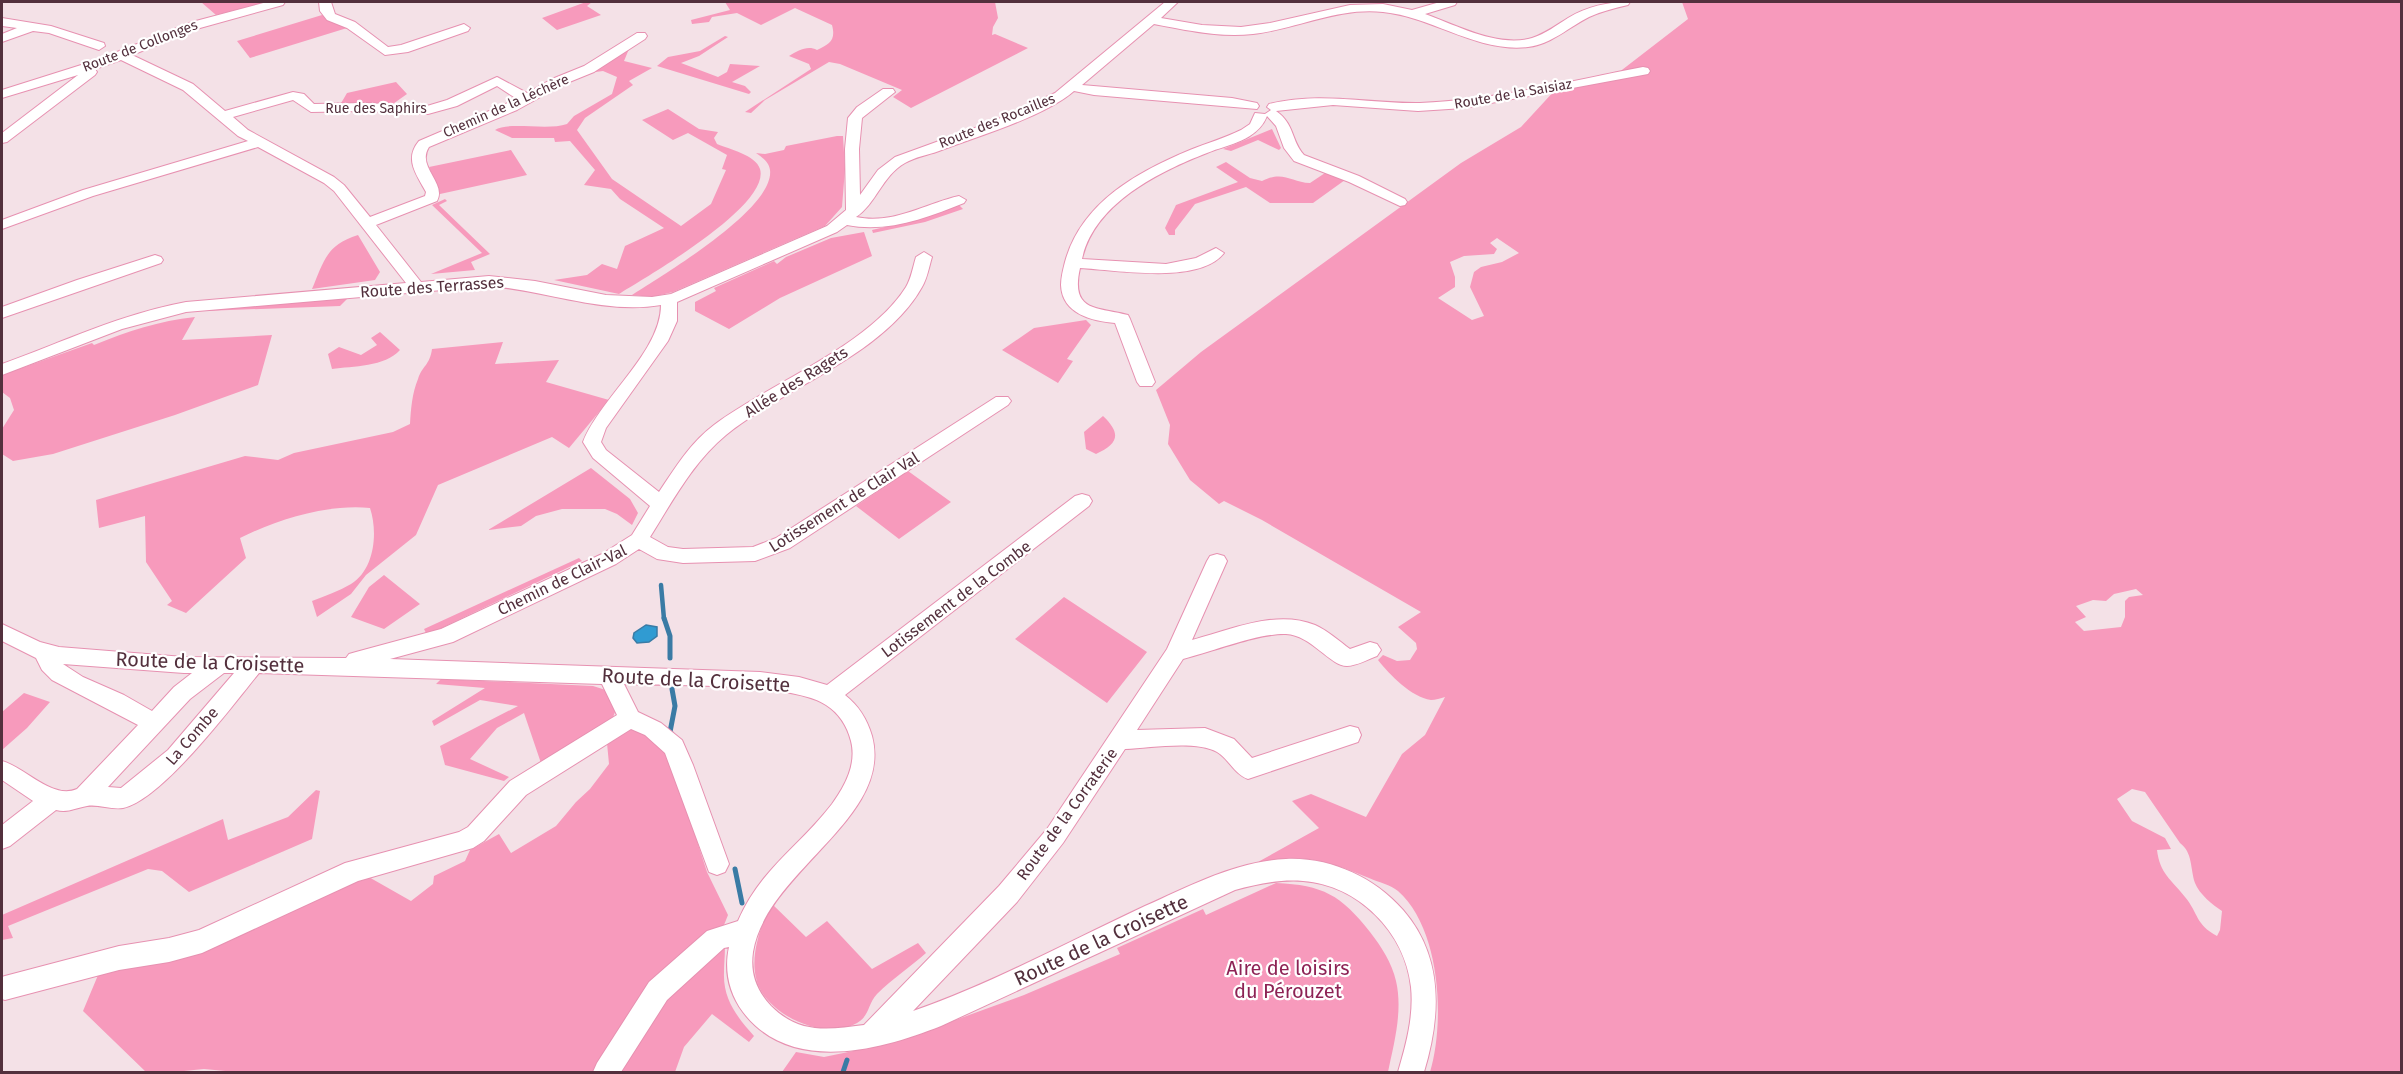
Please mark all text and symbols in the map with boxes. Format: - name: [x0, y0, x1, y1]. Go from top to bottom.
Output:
- street label: Route de Collonges: [80, 16, 200, 76]
- street label: Chemin de la Léchère: [440, 71, 572, 141]
- street label: Route de la Saisiaz: [1453, 75, 1573, 113]
- street label: Route des Rocailles: [936, 90, 1058, 152]
- street label: Rue des Saphirs: [325, 100, 427, 117]
- street label: Route des Terrasses: [359, 272, 505, 302]
- street label: Allée des Ragets: [741, 343, 851, 421]
- street label: Lotissement de Clair Val: [765, 448, 923, 556]
- street label: Lotissement de la Combe: [877, 536, 1035, 662]
- street label: Chemin de Clair-Val: [494, 540, 630, 619]
- street label: Route de la Croisette: [115, 647, 305, 677]
- street label: Route de la Croisette: [601, 663, 791, 697]
- street label: La Combe: [162, 703, 222, 769]
- street label: Route de la Corraterie: [1013, 744, 1121, 884]
- street label: Route de la Croisette: [1010, 889, 1192, 991]
- park label: Aire de loisirs du Pérouzet: [1226, 956, 1350, 1003]

